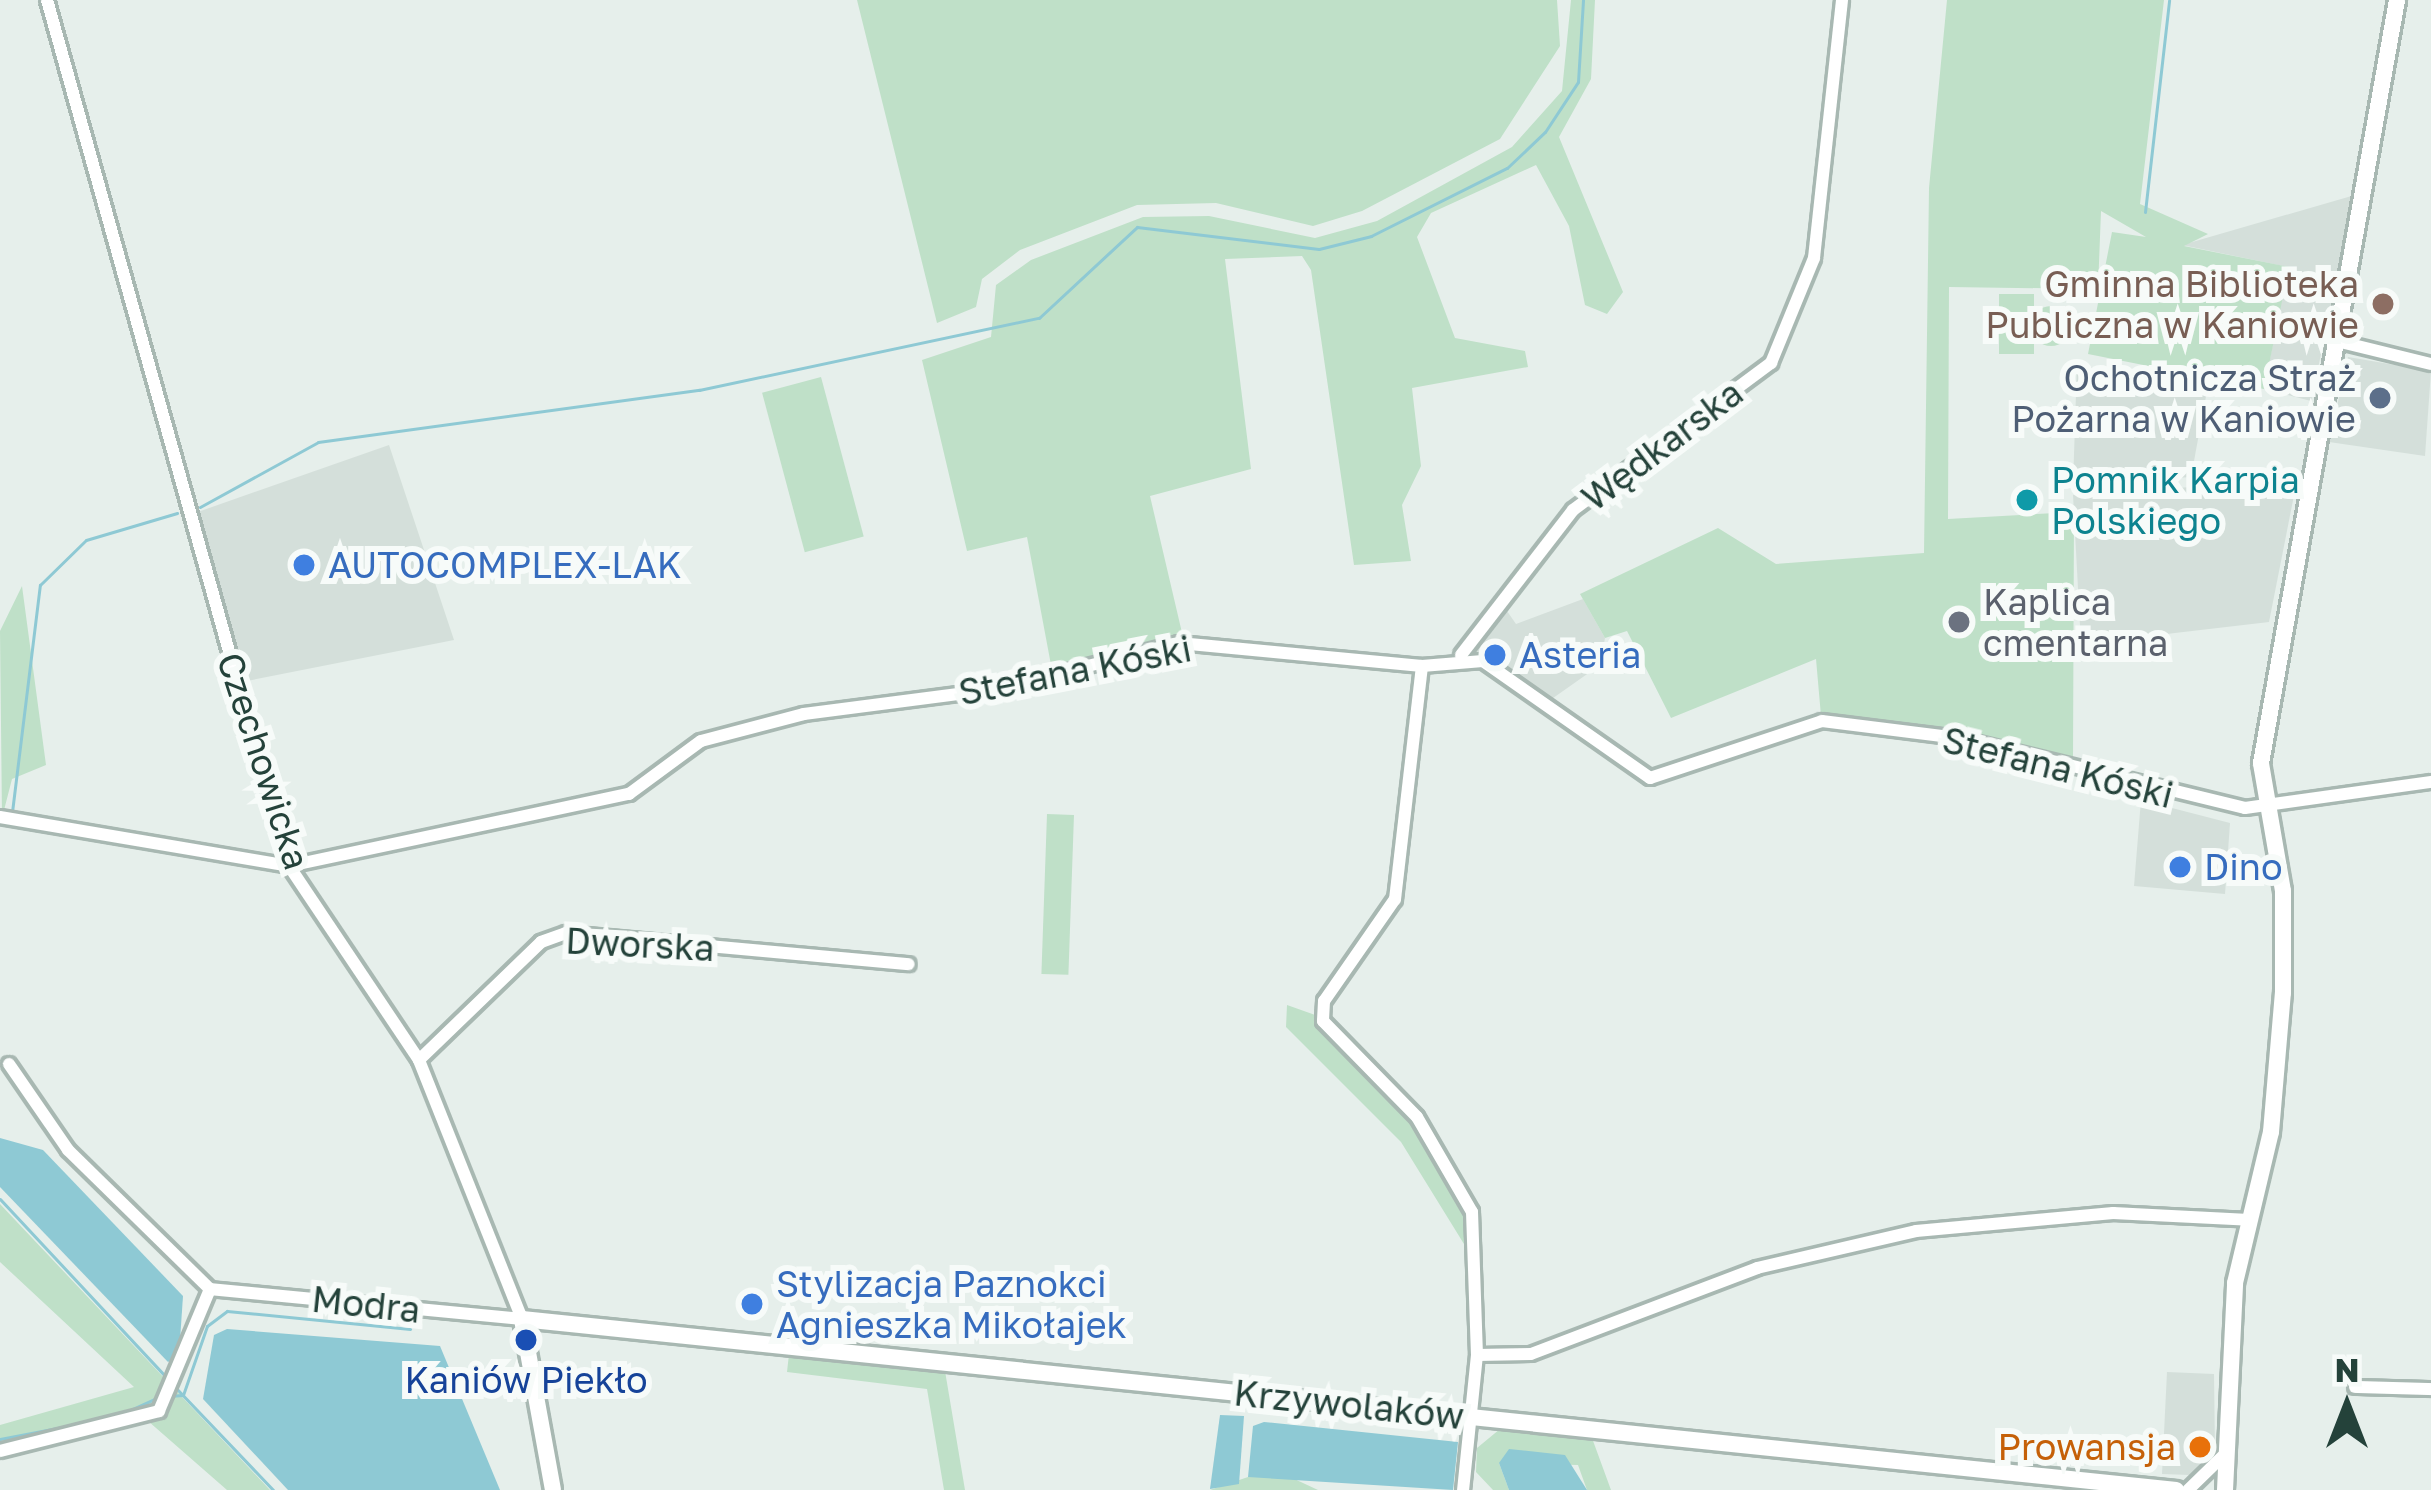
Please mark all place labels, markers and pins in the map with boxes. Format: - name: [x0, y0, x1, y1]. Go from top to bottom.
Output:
- place label: Gminna Biblioteka Publiczna w Kaniowie: [1985, 261, 2359, 346]
- marker: Gminna Biblioteka Publiczna w Kaniowie: [2370, 291, 2396, 317]
- place label: Ochotnicza Straż Pożarna w Kaniowie: [2011, 355, 2356, 440]
- marker: Ochotnicza Straż Pożarna w Kaniowie: [2367, 385, 2393, 411]
- place label: Pomnik Karpia Polskiego: [2051, 457, 2300, 542]
- marker: Pomnik Karpia Polskiego: [2014, 487, 2040, 513]
- place label: AUTOCOMPLEX-LAK: [328, 543, 682, 587]
- marker: AUTOCOMPLEX-LAK: [291, 552, 317, 578]
- place label: Kaplica cmentarna: [1983, 579, 2168, 664]
- marker: Kaplica cmentarna: [1946, 609, 1972, 635]
- place label: Asteria: [1519, 633, 1641, 677]
- marker: Asteria: [1482, 642, 1508, 668]
- place label: Dino: [2204, 845, 2283, 889]
- marker: Dino: [2167, 854, 2193, 880]
- place label: Stylizacja Paznokci Agnieszka Mikołajek: [776, 1261, 1127, 1346]
- marker: Stylizacja Paznokci Agnieszka Mikołajek: [739, 1291, 765, 1317]
- marker: Kaniów Piekło: [513, 1327, 539, 1353]
- place label: Kaniów Piekło: [404, 1358, 648, 1402]
- place label: Prowansja: [1998, 1425, 2176, 1469]
- marker: Prowansja: [2187, 1434, 2213, 1460]

